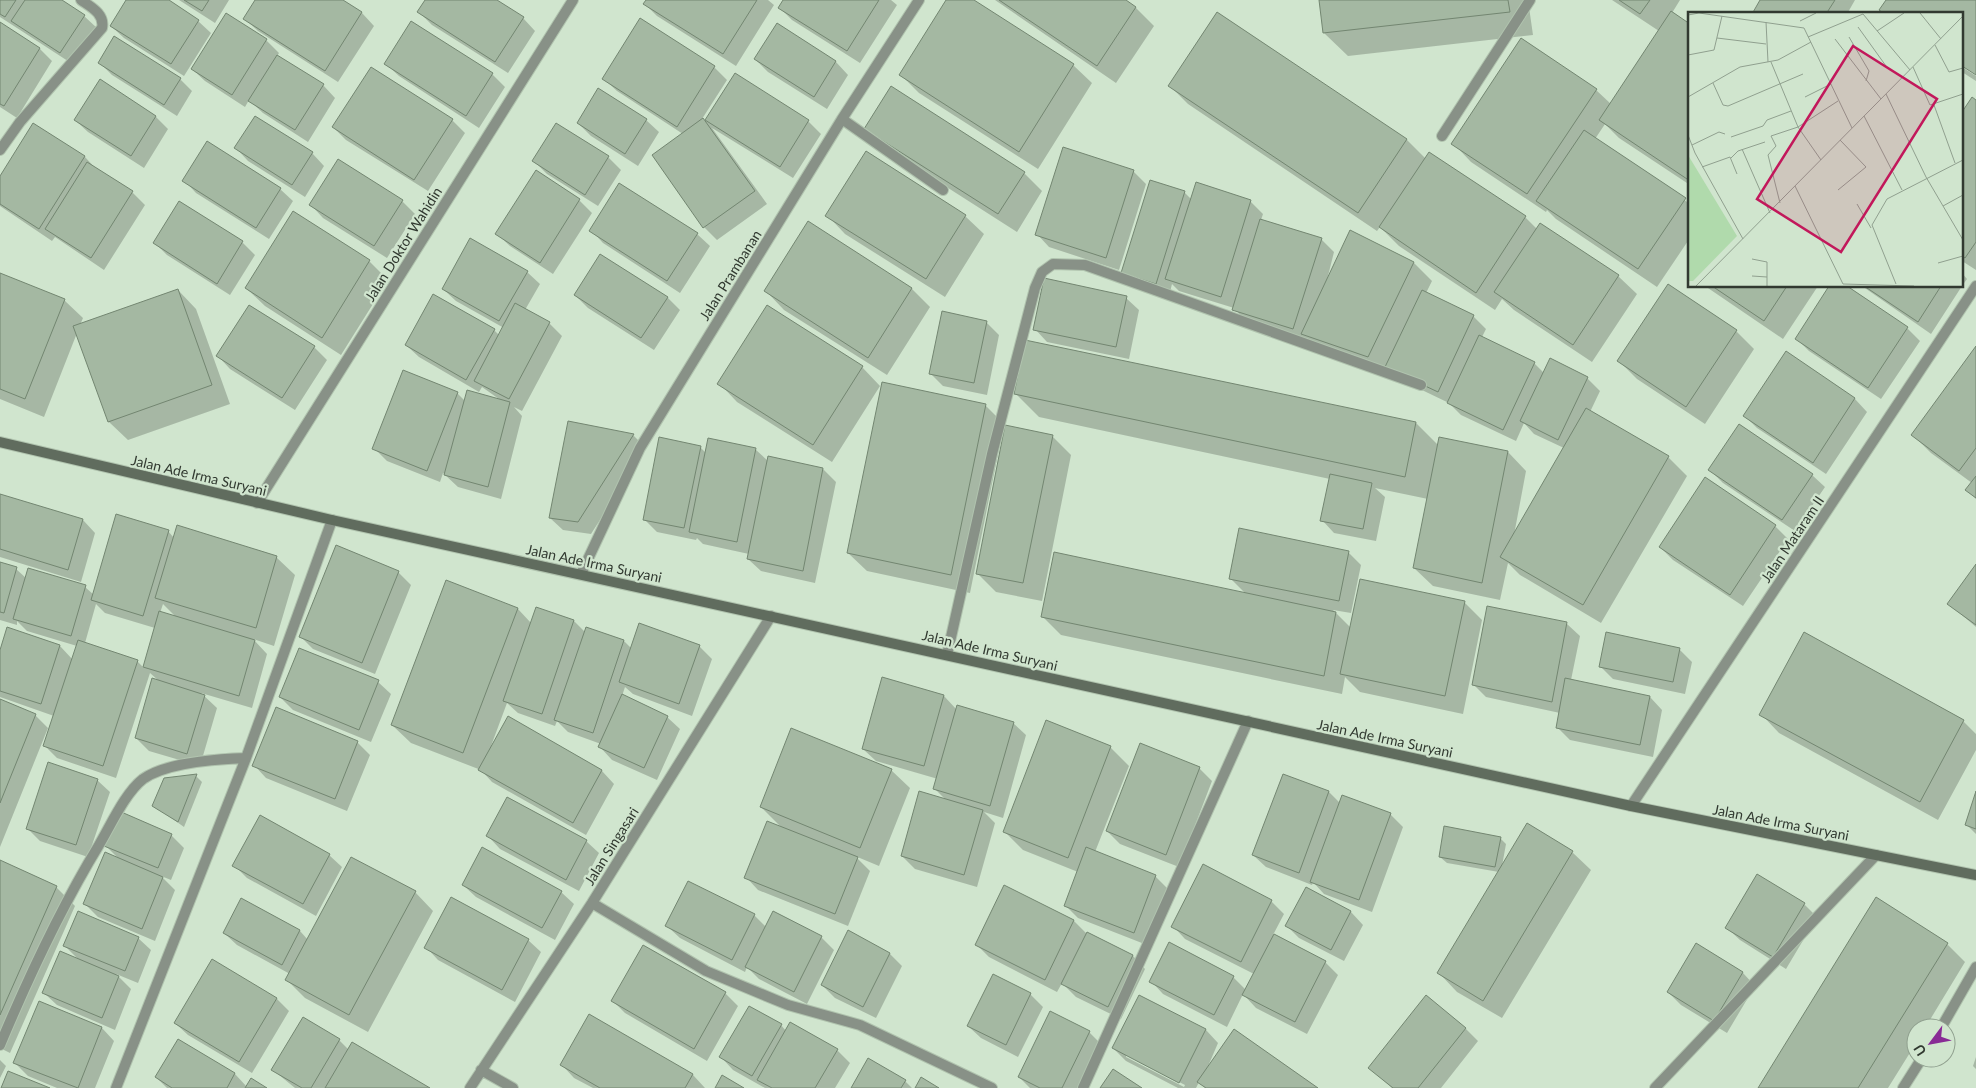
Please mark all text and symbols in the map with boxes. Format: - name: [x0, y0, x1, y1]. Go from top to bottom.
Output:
- inset map: [1688, 12, 1964, 288]
- street label: Jalan Doktor Wahidin: [361, 184, 445, 304]
- street label: Jalan Prambanan: [695, 227, 765, 323]
- street label: Jalan Ade Irma Suryani: [130, 451, 268, 499]
- street label: Jalan Mataram II: [1757, 492, 1827, 586]
- street label: Jalan Ade Irma Suryani: [525, 540, 663, 586]
- street label: Jalan Ade Irma Suryani: [921, 626, 1059, 674]
- street label: Jalan Ade Irma Suryani: [1316, 715, 1454, 761]
- street label: Jalan Ade Irma Suryani: [1711, 800, 1851, 844]
- street label: Jalan Singasari: [580, 804, 642, 888]
- north arrow: [1906, 1018, 1956, 1068]
- text: U: [1910, 1041, 1930, 1059]

